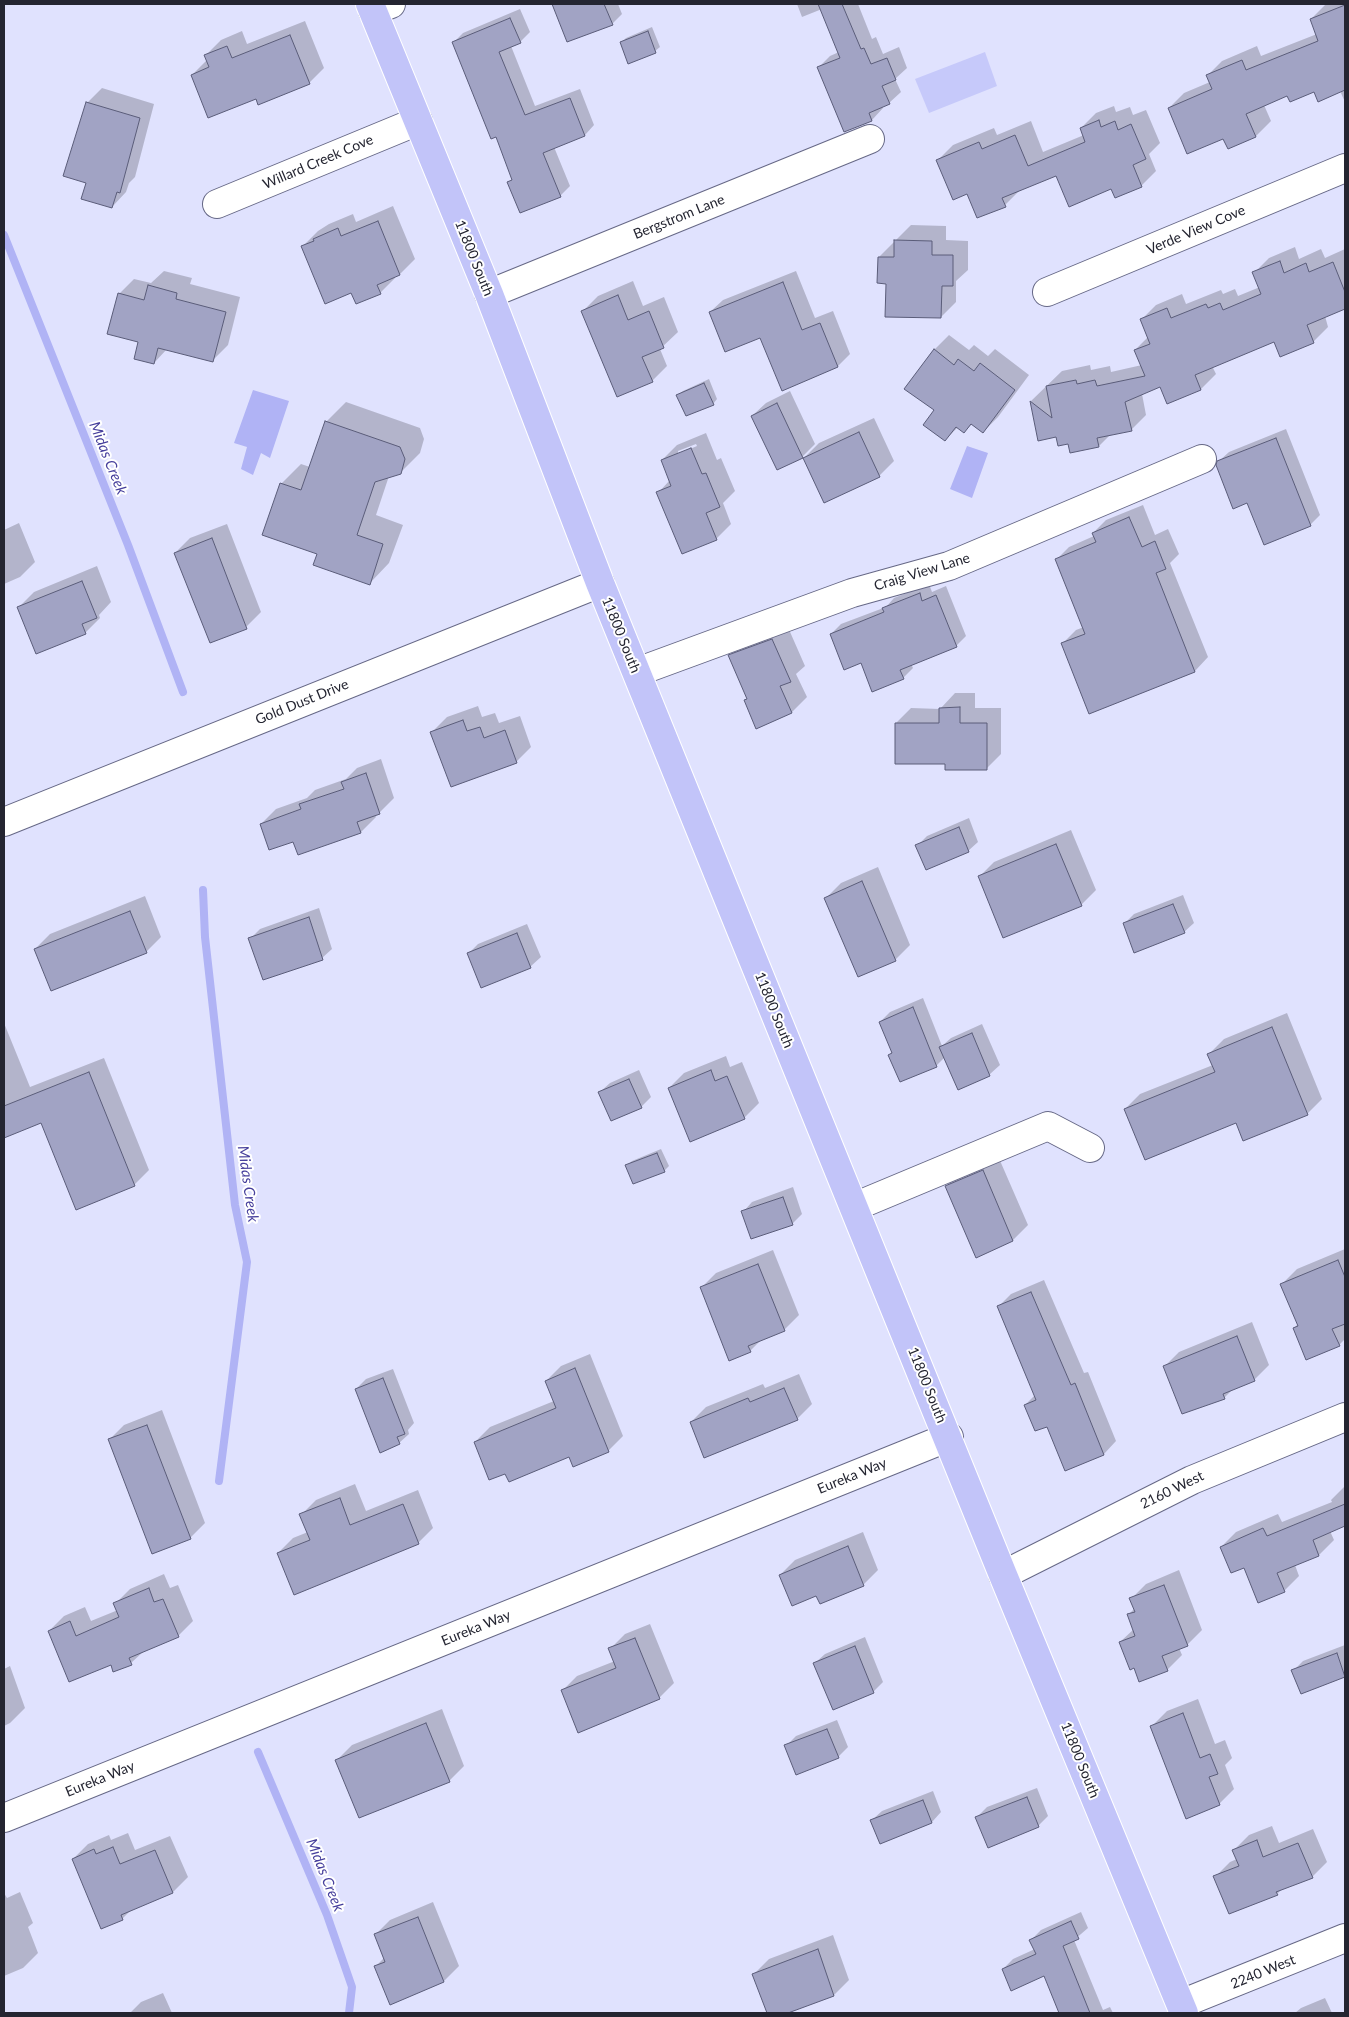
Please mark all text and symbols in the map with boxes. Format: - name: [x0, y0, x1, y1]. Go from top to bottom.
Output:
- street label: Willard Creek Cove: [260, 131, 376, 193]
- street label: Bergstrom Lane: [631, 191, 727, 243]
- street label: Verde View Cove: [1144, 202, 1248, 258]
- street label: 11800 South: [451, 218, 497, 298]
- water label: Midas Creek: [85, 419, 131, 497]
- street label: Craig View Lane: [872, 549, 972, 595]
- street label: 11800 South: [598, 595, 644, 675]
- street label: Gold Dust Drive: [253, 676, 351, 728]
- street label: 11800 South: [751, 970, 797, 1050]
- water label: Midas Creek: [234, 1145, 262, 1223]
- street label: 11800 South: [904, 1345, 950, 1425]
- street label: Eureka Way: [815, 1455, 889, 1497]
- street label: 2160 West: [1138, 1467, 1206, 1513]
- street label: Eureka Way: [439, 1607, 513, 1649]
- street label: 11800 South: [1057, 1720, 1103, 1800]
- street label: Eureka Way: [63, 1758, 137, 1800]
- water label: Midas Creek: [302, 1836, 348, 1914]
- street label: 2240 West: [1228, 1951, 1298, 1993]

